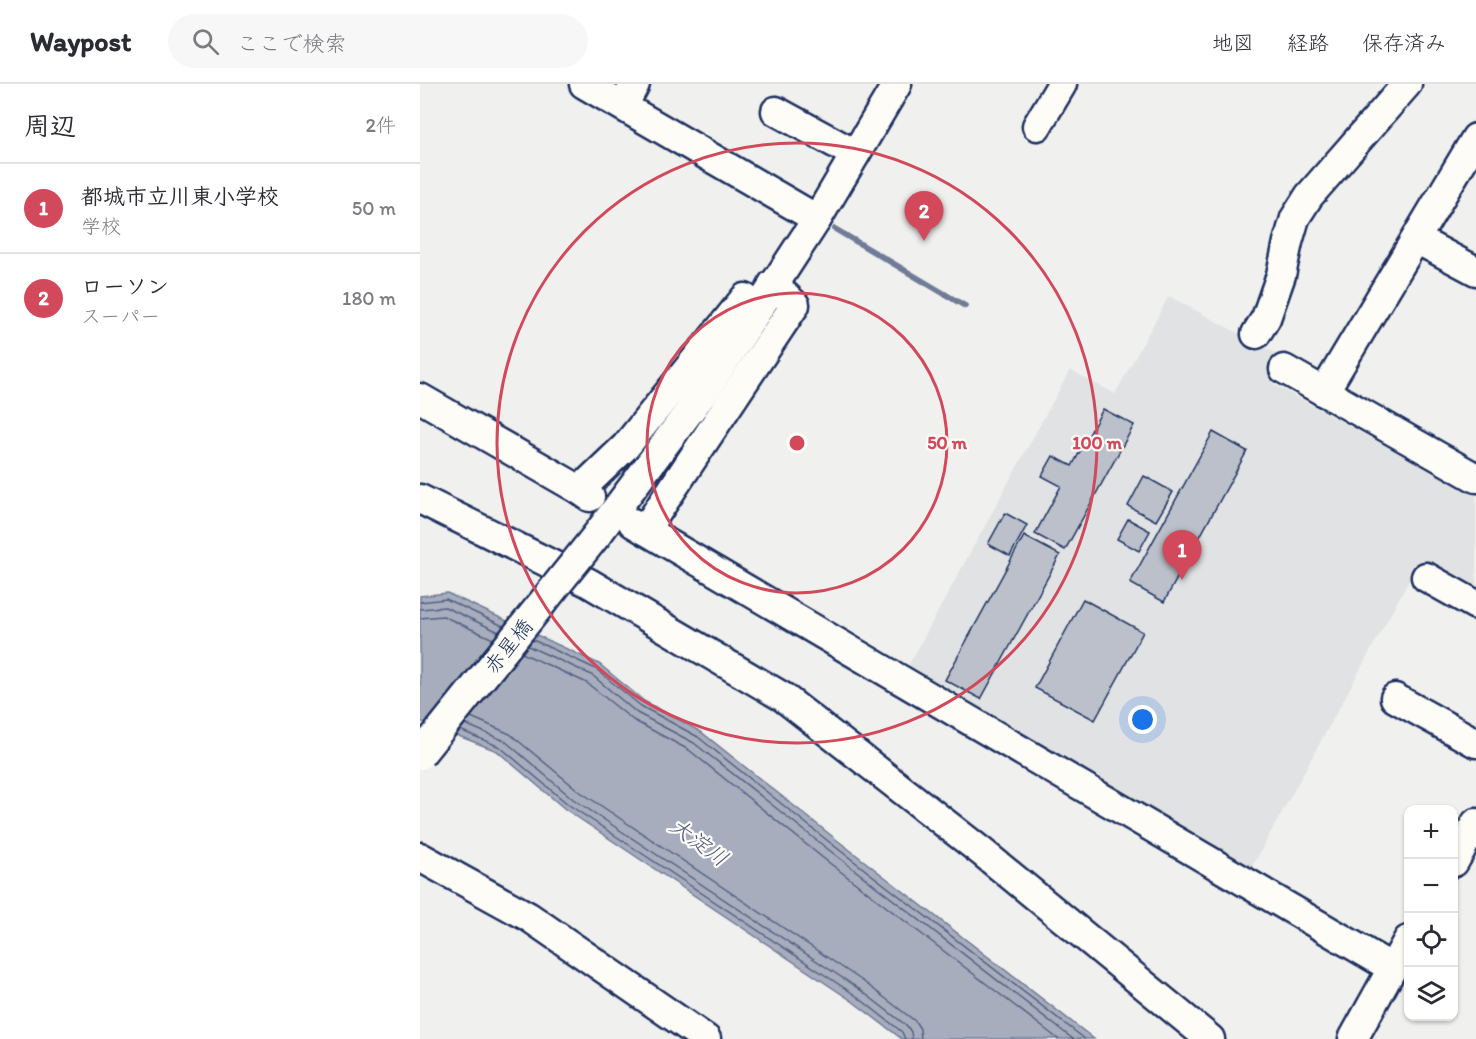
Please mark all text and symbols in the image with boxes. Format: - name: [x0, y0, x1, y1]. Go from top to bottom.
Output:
- search box: [168, 14, 588, 68]
- text: Waypost: [30, 24, 132, 58]
- icon: search: [189, 25, 222, 58]
- text: ここで検索: [237, 30, 347, 57]
- text: 地図: [1212, 30, 1254, 55]
- text: 経路: [1287, 30, 1329, 55]
- text: 保存済み: [1362, 30, 1446, 55]
- text: 周辺: [24, 110, 76, 142]
- text: 2件: [365, 113, 396, 137]
- text: 都城市立川東小学校: [81, 183, 279, 210]
- pin: 2: [904, 192, 944, 241]
- text: 1: [39, 196, 48, 220]
- text: 50 m: [352, 196, 396, 220]
- text: 学校: [81, 214, 121, 238]
- text: ローソン: [81, 273, 169, 300]
- text: 2: [38, 286, 49, 310]
- text: 180 m: [342, 286, 396, 310]
- text: スーパー: [81, 304, 160, 328]
- text: 50 m: [927, 432, 968, 454]
- text: 100 m: [1072, 432, 1123, 454]
- centre of rings: [787, 433, 807, 453]
- pin: 1: [1162, 530, 1202, 580]
- street label: 赤星橋: [478, 614, 538, 678]
- your location: [1128, 705, 1157, 734]
- map controls: [1404, 805, 1458, 1021]
- button: +: [1404, 805, 1458, 859]
- water label: 大淀川: [664, 812, 734, 872]
- button: −: [1404, 859, 1458, 913]
- button: locate: [1404, 913, 1458, 967]
- button: layers: [1404, 967, 1458, 1021]

